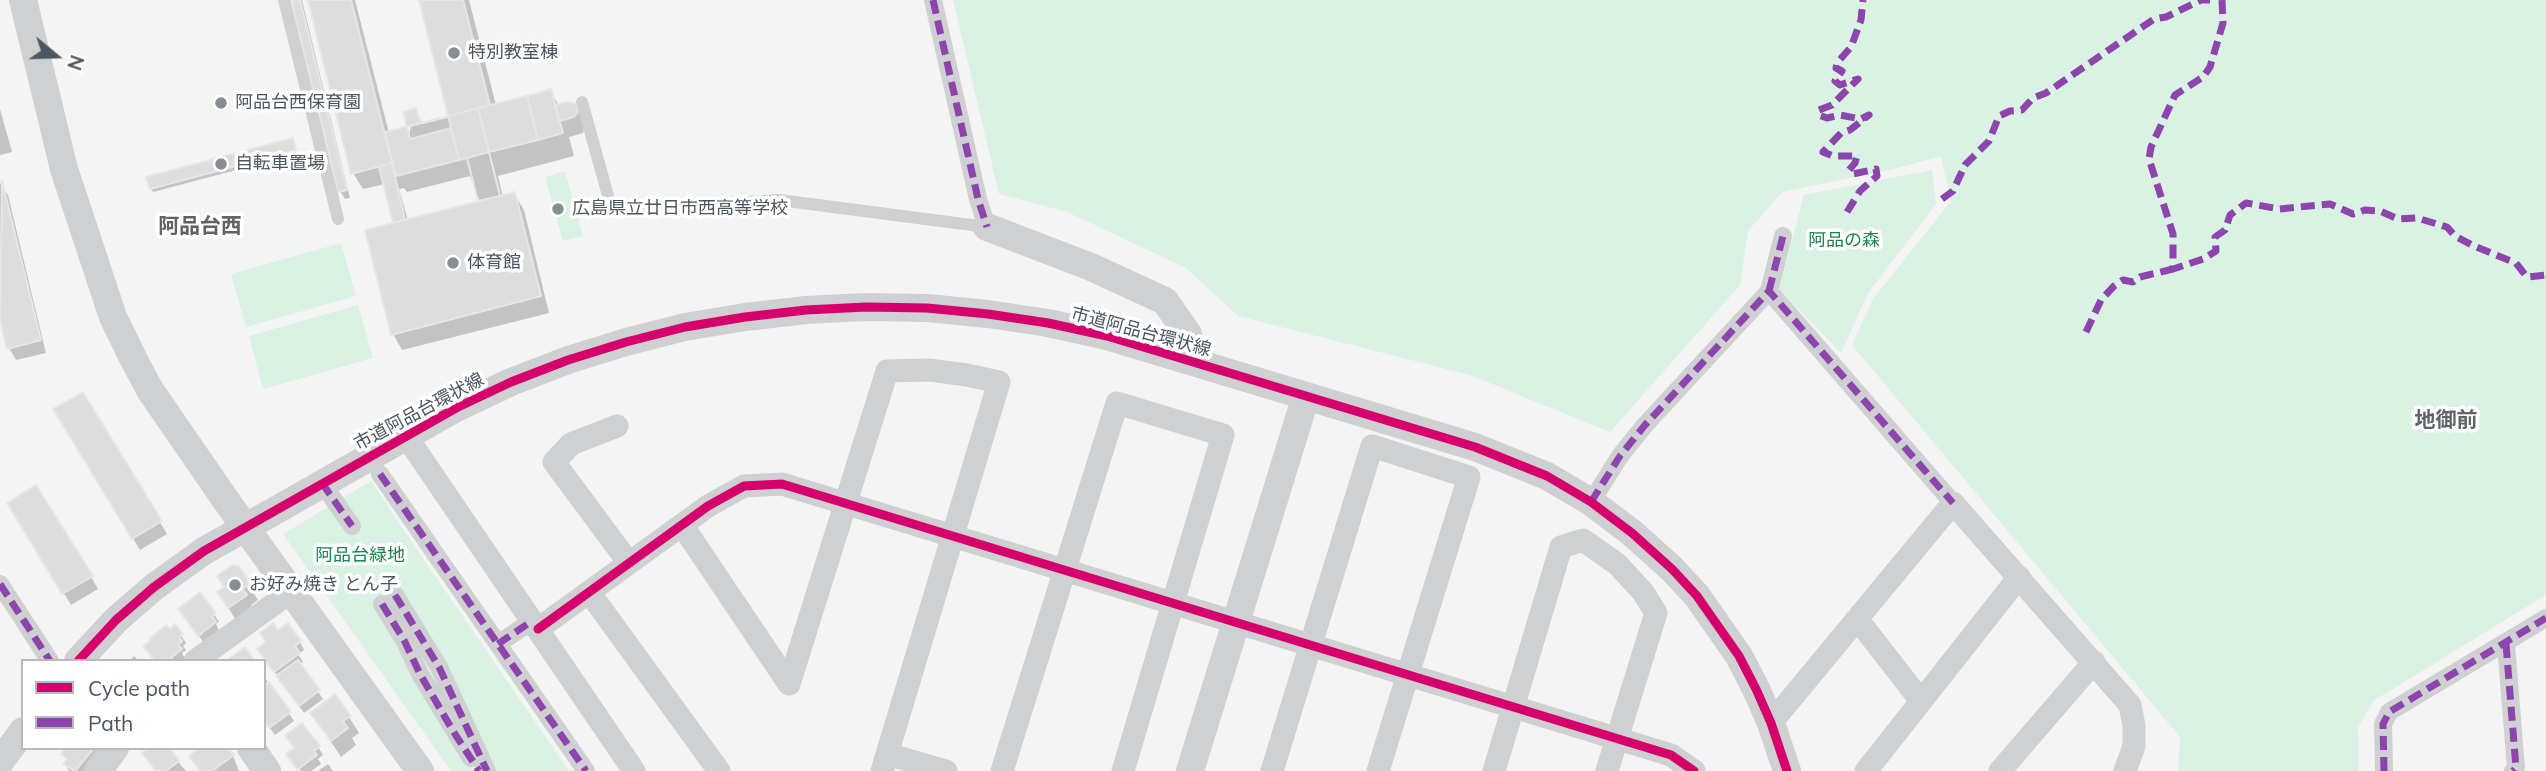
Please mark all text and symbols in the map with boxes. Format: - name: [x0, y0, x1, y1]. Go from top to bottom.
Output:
- north arrow: [21, 21, 91, 91]
- place label: 特別教室棟: [468, 42, 558, 64]
- marker: 特別教室棟: [446, 45, 462, 61]
- text: N: [62, 52, 90, 74]
- place label: 阿品台西保育園: [235, 92, 361, 114]
- marker: 阿品台西保育園: [213, 95, 229, 111]
- place label: 自転車置場: [235, 153, 325, 175]
- marker: 自転車置場: [213, 156, 229, 172]
- place label: 広島県立廿日市西高等学校: [572, 198, 788, 220]
- marker: 広島県立廿日市西高等学校: [550, 201, 566, 217]
- district label: 阿品台西: [158, 214, 242, 240]
- park label: 阿品の森: [1808, 230, 1880, 252]
- place label: 体育館: [467, 252, 521, 274]
- marker: 体育館: [445, 255, 461, 271]
- street label: 市道阿品台環状線: [1069, 303, 1213, 361]
- street label: 市道阿品台環状線: [350, 369, 488, 455]
- district label: 地御前: [2415, 408, 2477, 434]
- park label: 阿品台緑地: [315, 545, 405, 567]
- place label: お好み焼き とん子: [249, 574, 398, 596]
- marker: お好み焼き とん子: [227, 577, 243, 593]
- legend: [21, 659, 266, 750]
- text: Cycle path: [88, 675, 190, 701]
- text: Path: [88, 710, 133, 736]

